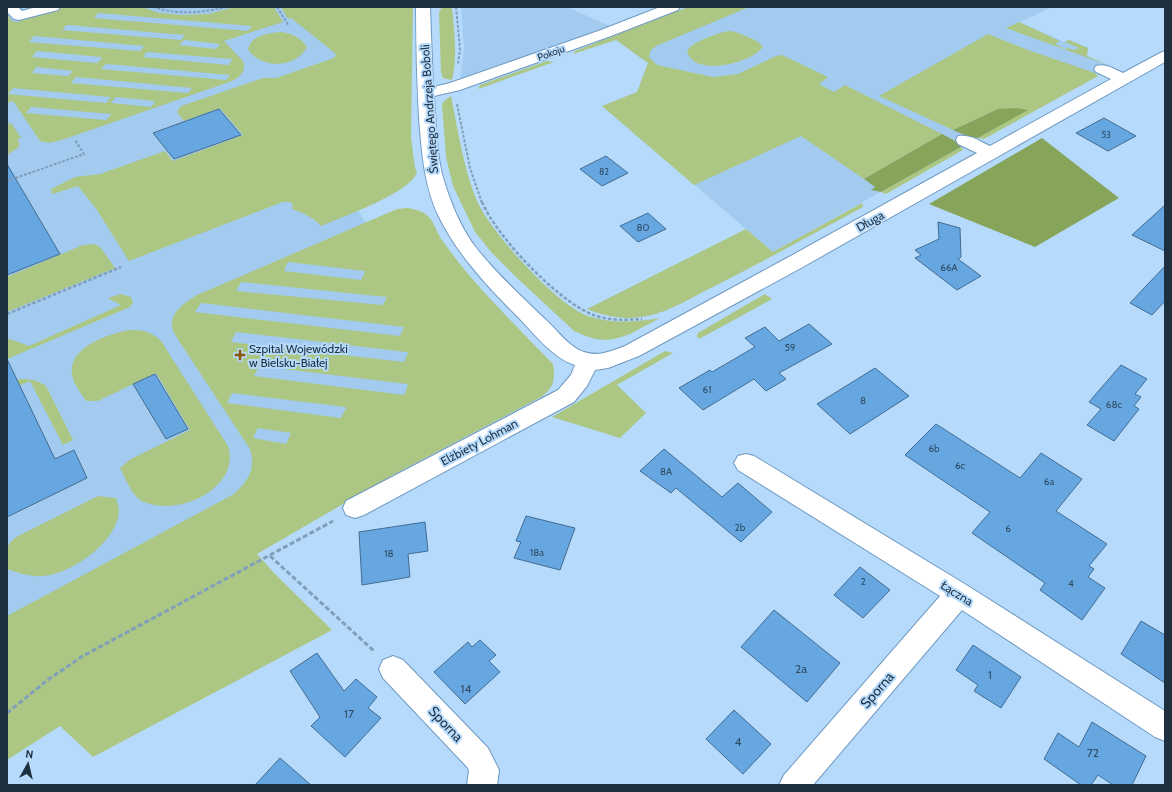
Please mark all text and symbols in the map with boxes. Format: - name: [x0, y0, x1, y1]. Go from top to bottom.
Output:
- street label: Pokoju: [536, 42, 566, 64]
- street label: Świętego Andrzeja Boboli: [417, 44, 441, 174]
- house number: 53: [1101, 129, 1111, 140]
- house number: 82: [599, 166, 609, 177]
- street label: Długa: [853, 207, 887, 235]
- house number: 80: [636, 221, 650, 234]
- house number: 66A: [940, 261, 959, 274]
- place label: Szpital Wojewódzki w Bielsku-Białej: [249, 341, 348, 370]
- house number: 59: [784, 341, 796, 354]
- marker: Szpital Wojewódzki w Bielsku-Białej: [234, 349, 246, 361]
- house number: 61: [703, 383, 711, 396]
- house number: 8: [860, 394, 866, 407]
- house number: 68c: [1106, 398, 1123, 411]
- street label: Elżbiety Lohman: [438, 415, 520, 469]
- house number: 6b: [928, 442, 940, 455]
- house number: 6c: [955, 459, 966, 472]
- house number: 8A: [660, 465, 673, 478]
- house number: 6a: [1044, 475, 1054, 488]
- house number: 2b: [735, 521, 746, 534]
- house number: 6: [1005, 522, 1011, 535]
- house number: 18a: [530, 546, 544, 559]
- house number: 18: [384, 547, 394, 560]
- house number: 2: [860, 575, 866, 588]
- street label: Łączna: [938, 577, 976, 609]
- house number: 4: [1068, 577, 1074, 590]
- house number: 2a: [795, 661, 807, 676]
- house number: 1: [988, 667, 992, 682]
- street label: Sporna: [856, 668, 898, 712]
- house number: 14: [461, 681, 471, 696]
- street label: Sporna: [425, 702, 467, 746]
- house number: 17: [344, 706, 354, 721]
- house number: 4: [735, 734, 742, 749]
- north arrow: [8, 744, 48, 784]
- house number: 72: [1087, 745, 1099, 760]
- text: N: [25, 747, 34, 762]

